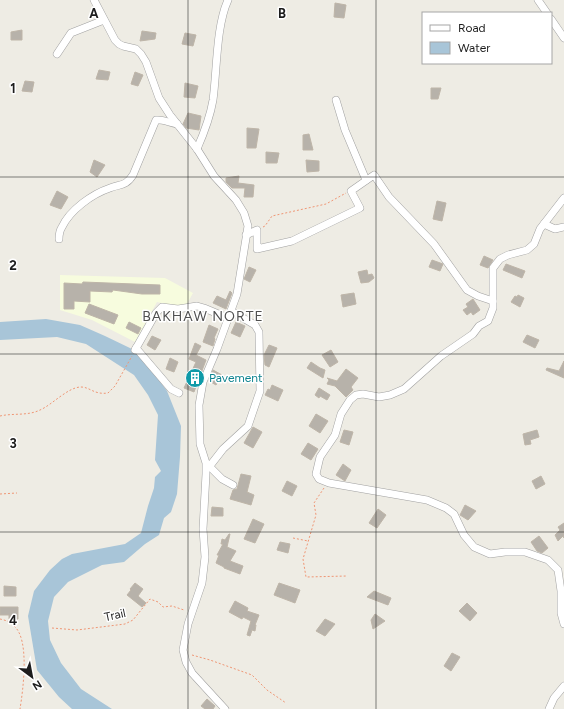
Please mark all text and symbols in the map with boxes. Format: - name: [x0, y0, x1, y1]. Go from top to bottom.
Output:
- text: A: [89, 6, 99, 21]
- text: B: [278, 6, 286, 21]
- legend: [422, 12, 552, 64]
- text: Road: [458, 21, 486, 35]
- text: Water: [458, 41, 490, 55]
- text: 1: [10, 81, 16, 96]
- text: 2: [9, 258, 17, 273]
- district label: BAKHAW NORTE: [142, 308, 264, 325]
- building icon: Pavement: [184, 367, 206, 389]
- place label: Pavement: [209, 371, 263, 385]
- text: 3: [9, 436, 17, 451]
- street label: Trail: [103, 606, 127, 624]
- text: 4: [9, 613, 17, 628]
- north arrow: [12, 657, 52, 697]
- text: N: [30, 677, 44, 693]

